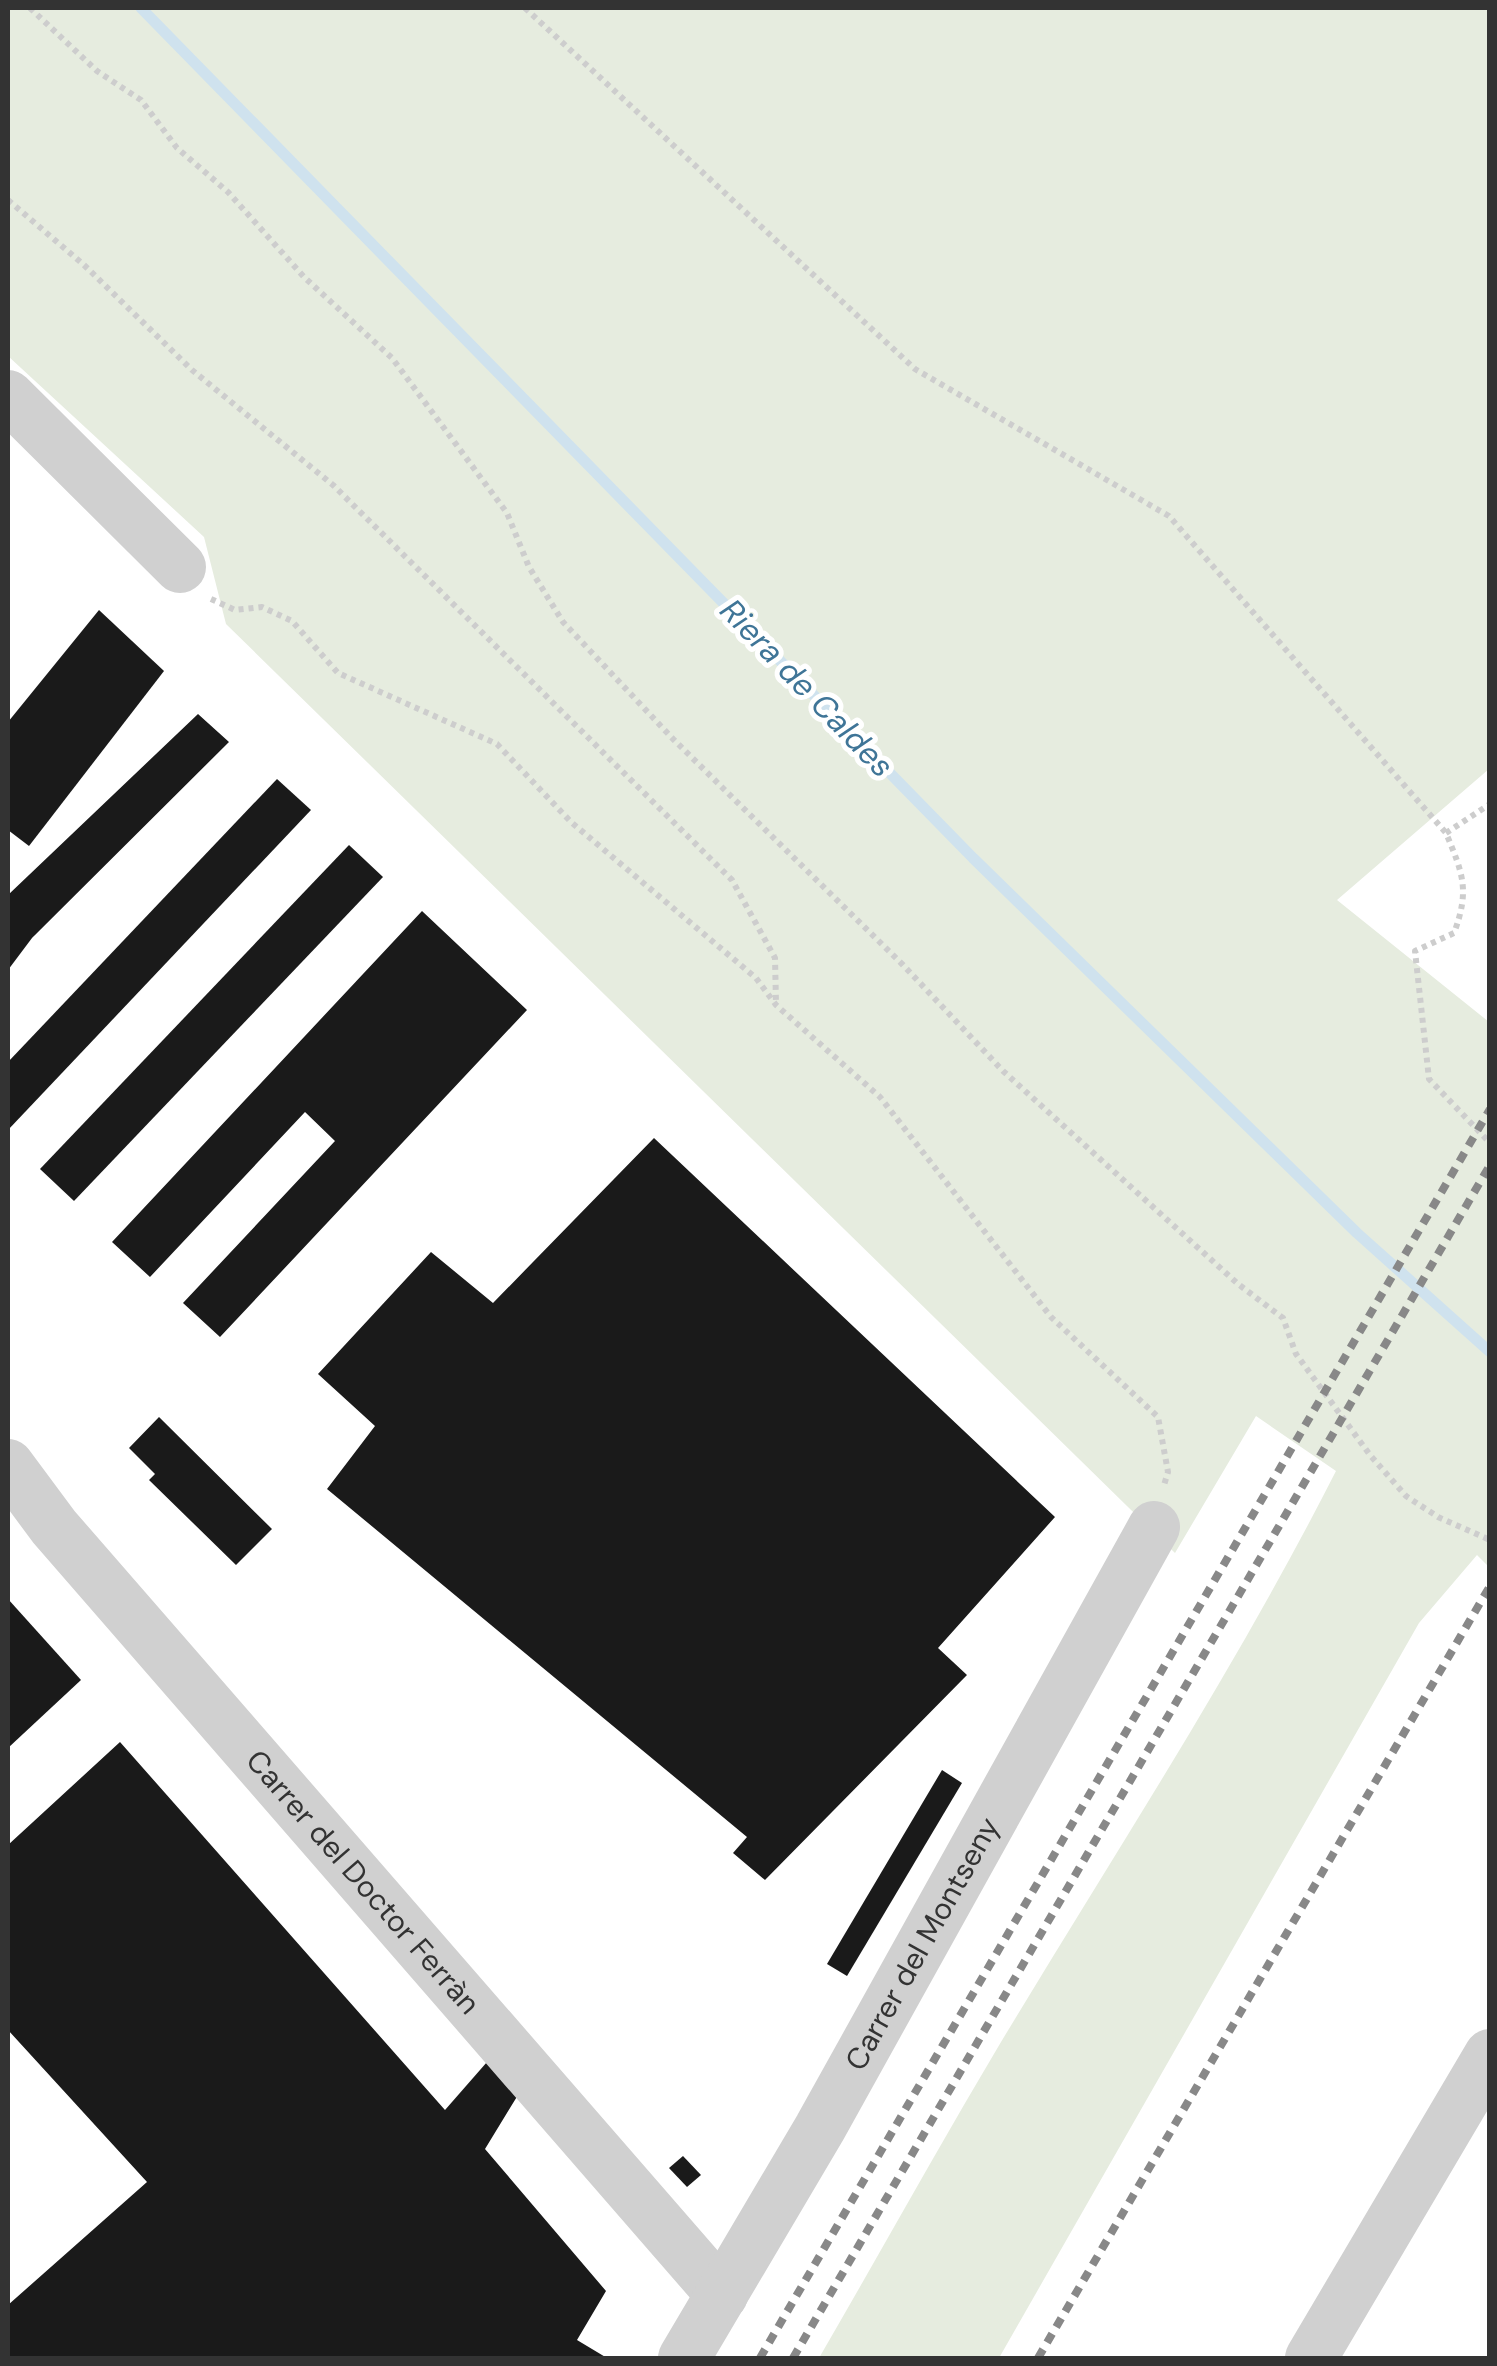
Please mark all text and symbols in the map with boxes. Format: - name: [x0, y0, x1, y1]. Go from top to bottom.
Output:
- water label: Riera de Caldes: [711, 590, 903, 786]
- street label: Carrer del Doctor Ferràn: [238, 1742, 489, 2022]
- street label: Carrer del Montseny: [836, 1810, 1008, 2077]

